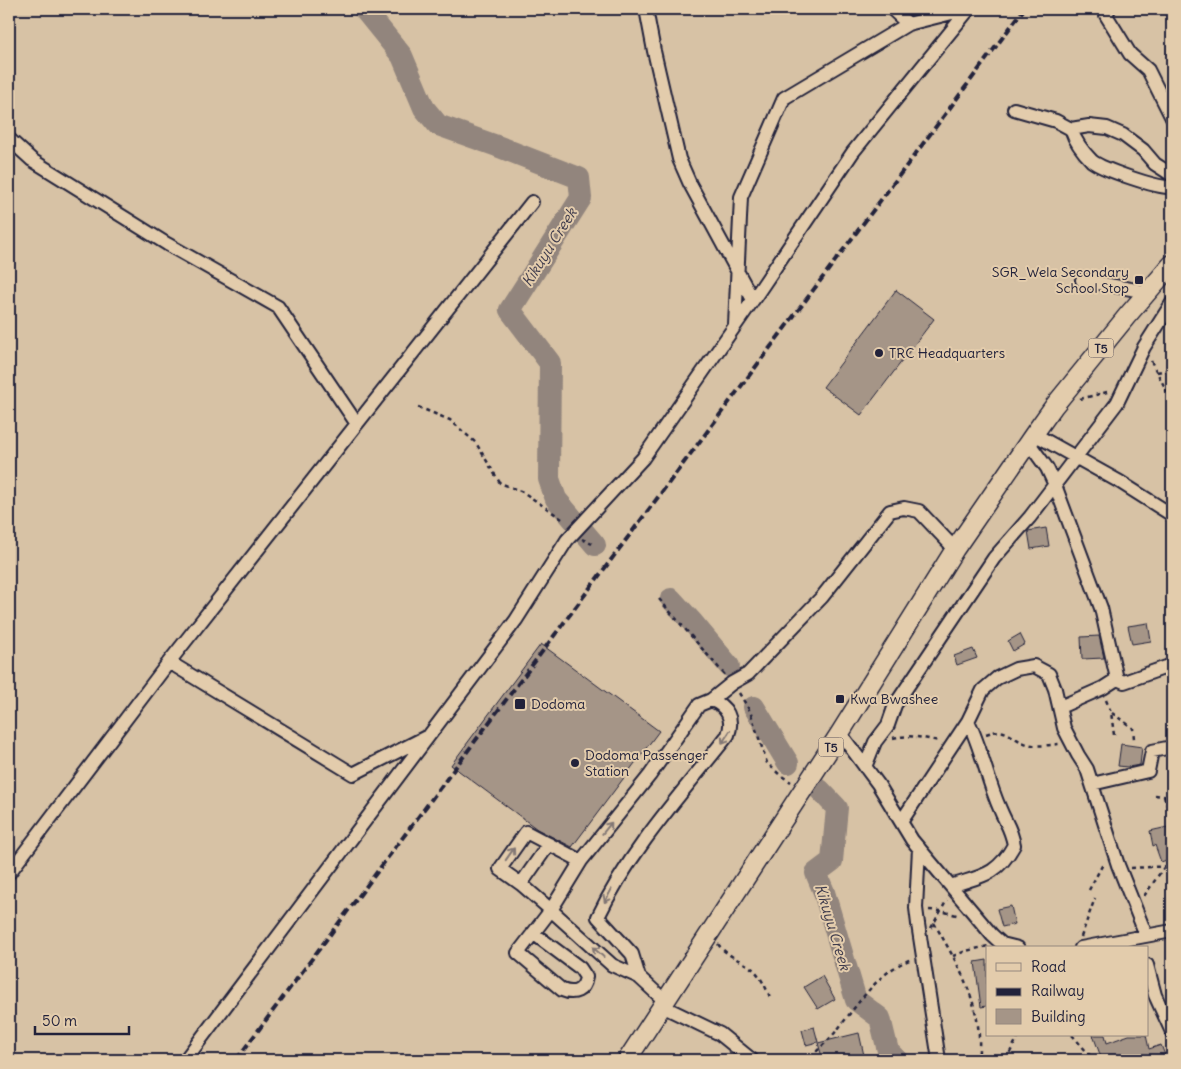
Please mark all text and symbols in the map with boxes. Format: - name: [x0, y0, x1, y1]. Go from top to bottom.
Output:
- water label: Kikuyu Creek: [517, 203, 581, 290]
- place label: SGR_Wela Secondary School Stop: [992, 263, 1129, 297]
- marker: SGR_Wela Secondary School Stop: [1133, 274, 1145, 286]
- road number: T5: [1088, 338, 1114, 358]
- place label: TRC Headquarters: [889, 344, 1005, 362]
- marker: TRC Headquarters: [873, 347, 885, 359]
- place label: Kwa Bwashee: [850, 690, 938, 708]
- marker: Kwa Bwashee: [834, 693, 846, 705]
- place label: Dodoma: [531, 695, 585, 713]
- marker: Dodoma: [513, 697, 527, 711]
- one-way arrow: [720, 730, 731, 744]
- road number: T5: [818, 738, 844, 756]
- place label: Dodoma Passenger Station: [585, 746, 708, 780]
- marker: Dodoma Passenger Station: [569, 757, 581, 769]
- one-way arrow: [602, 822, 613, 835]
- one-way arrow: [505, 847, 515, 861]
- water label: Kikuyu Creek: [811, 882, 856, 974]
- one-way arrow: [603, 888, 613, 903]
- legend: [986, 946, 1148, 1036]
- one-way arrow: [591, 947, 604, 958]
- text: Road: [1031, 957, 1066, 976]
- text: Railway: [1031, 981, 1085, 1000]
- scale bar: [35, 1004, 129, 1036]
- text: Building: [1031, 1007, 1086, 1026]
- text: 50 m: [42, 1011, 77, 1030]

